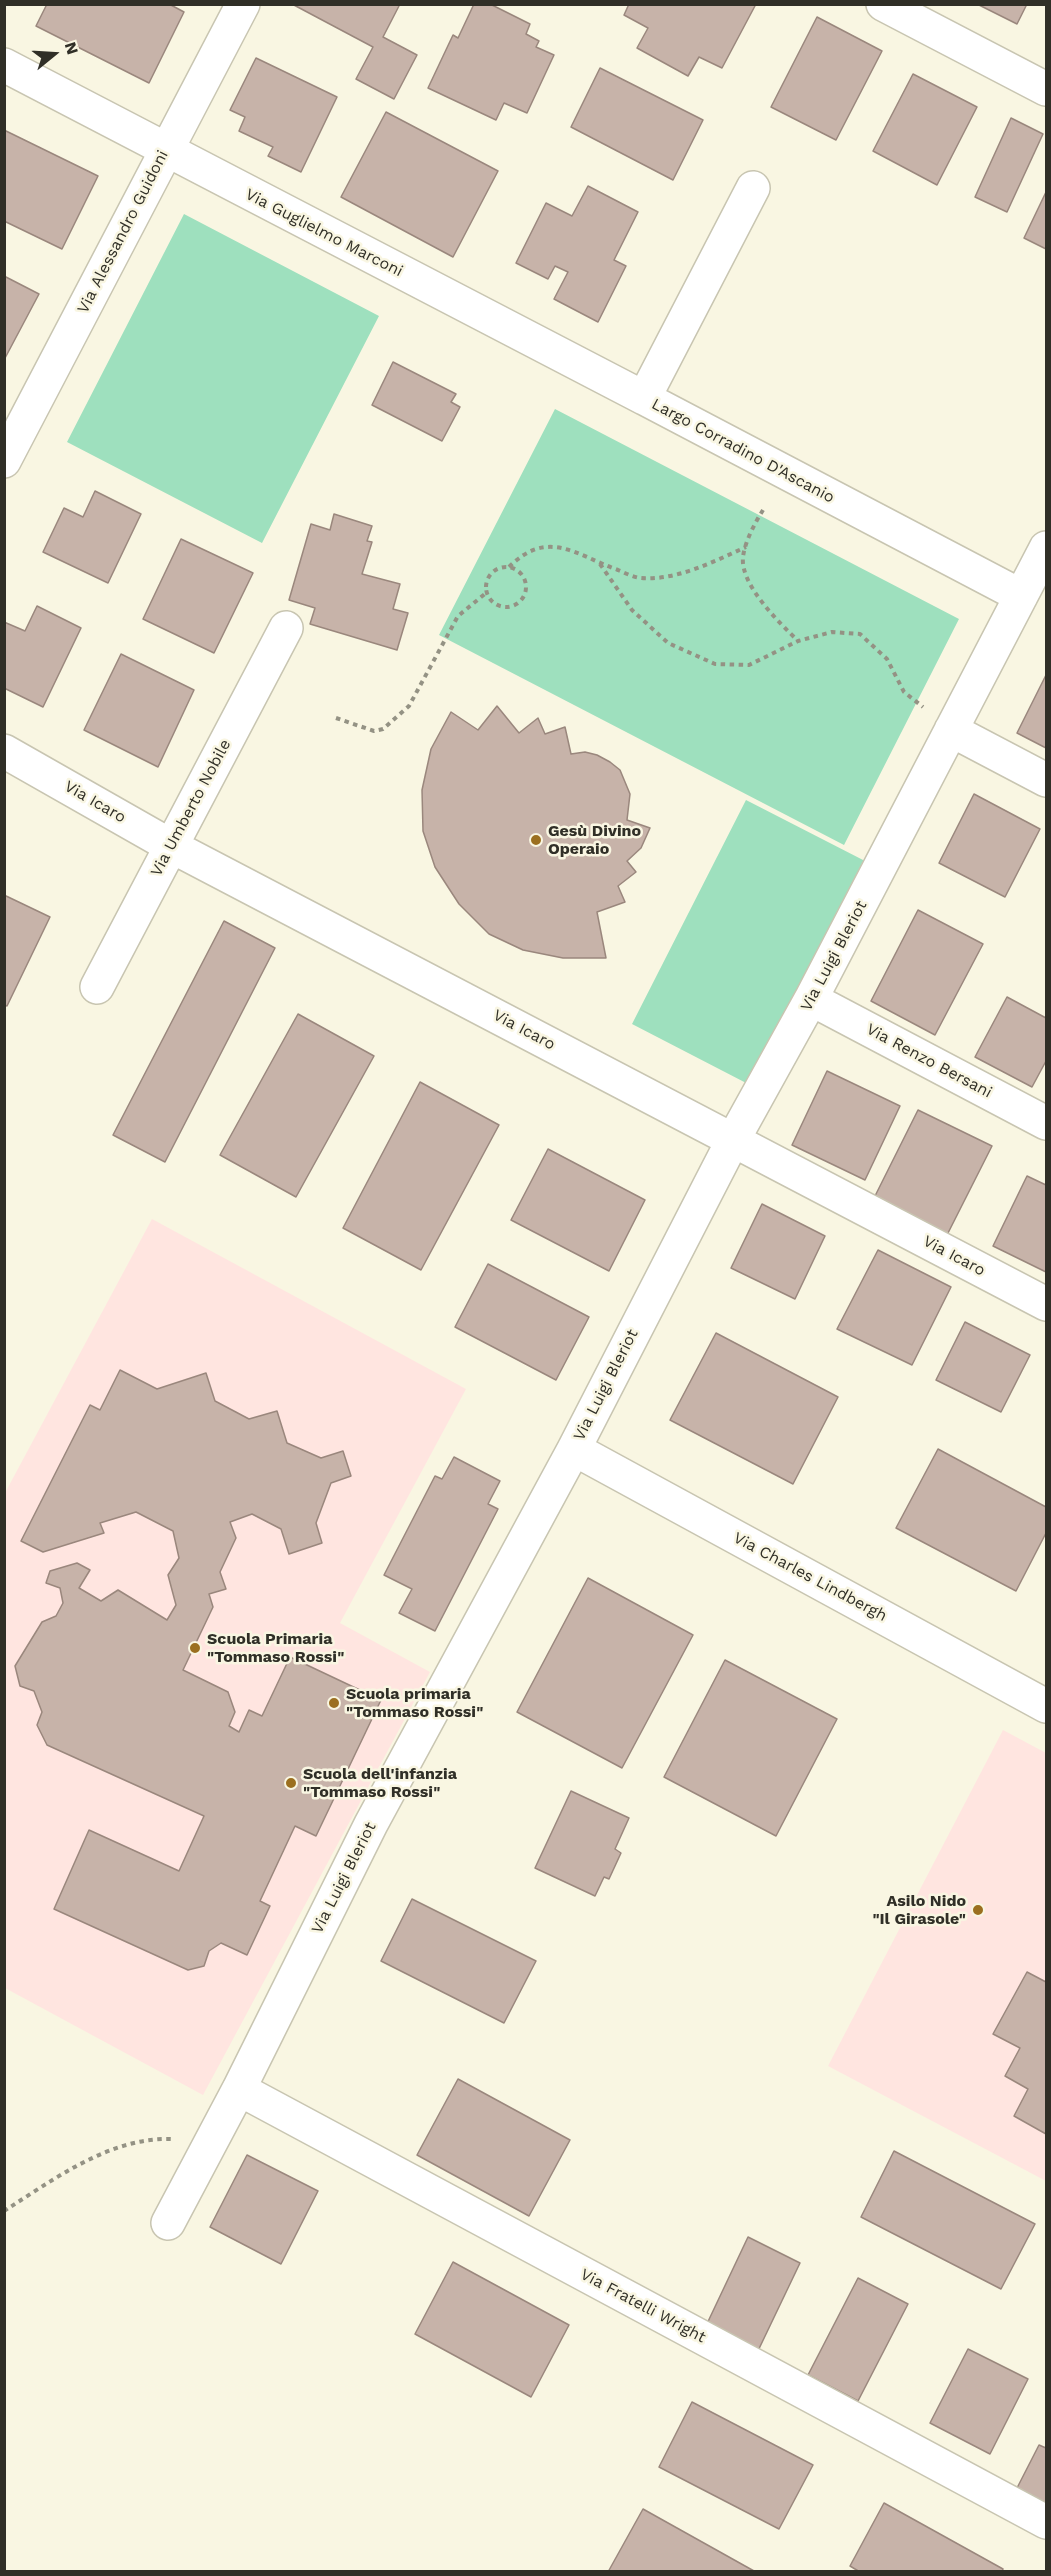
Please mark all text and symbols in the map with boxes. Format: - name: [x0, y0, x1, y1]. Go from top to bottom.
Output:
- north arrow: [24, 24, 84, 84]
- text: N: [61, 40, 82, 57]
- street label: Via Alessandro Guidoni: [73, 147, 173, 317]
- street label: Via Guglielmo Marconi: [242, 185, 406, 281]
- street label: Largo Corradino D'Ascanio: [648, 395, 838, 507]
- street label: Via Umberto Nobile: [147, 736, 235, 880]
- street label: Via Icaro: [61, 777, 129, 827]
- place label: Gesù Divino Operaio: [548, 821, 641, 859]
- marker: Gesù Divino Operaio: [529, 833, 543, 847]
- street label: Via Luigi Bleriot: [797, 897, 871, 1015]
- street label: Via Icaro: [490, 1006, 558, 1054]
- street label: Via Renzo Bersani: [863, 1020, 995, 1102]
- street label: Via Icaro: [920, 1232, 988, 1280]
- street label: Via Luigi Bleriot: [570, 1326, 642, 1444]
- street label: Via Charles Lindbergh: [730, 1528, 890, 1626]
- place label: Scuola Primaria "Tommaso Rossi": [207, 1629, 344, 1667]
- marker: Scuola Primaria "Tommaso Rossi": [188, 1641, 202, 1655]
- place label: Scuola primaria "Tommaso Rossi": [346, 1684, 483, 1722]
- marker: Scuola primaria "Tommaso Rossi": [327, 1696, 341, 1710]
- place label: Scuola dell'infanzia "Tommaso Rossi": [303, 1764, 457, 1802]
- marker: Scuola dell'infanzia "Tommaso Rossi": [284, 1776, 298, 1790]
- street label: Via Luigi Bleriot: [308, 1819, 380, 1937]
- place label: Asilo Nido "Il Girasole": [872, 1891, 966, 1929]
- marker: Asilo Nido "Il Girasole": [971, 1903, 985, 1917]
- street label: Via Fratelli Wright: [577, 2265, 709, 2347]

